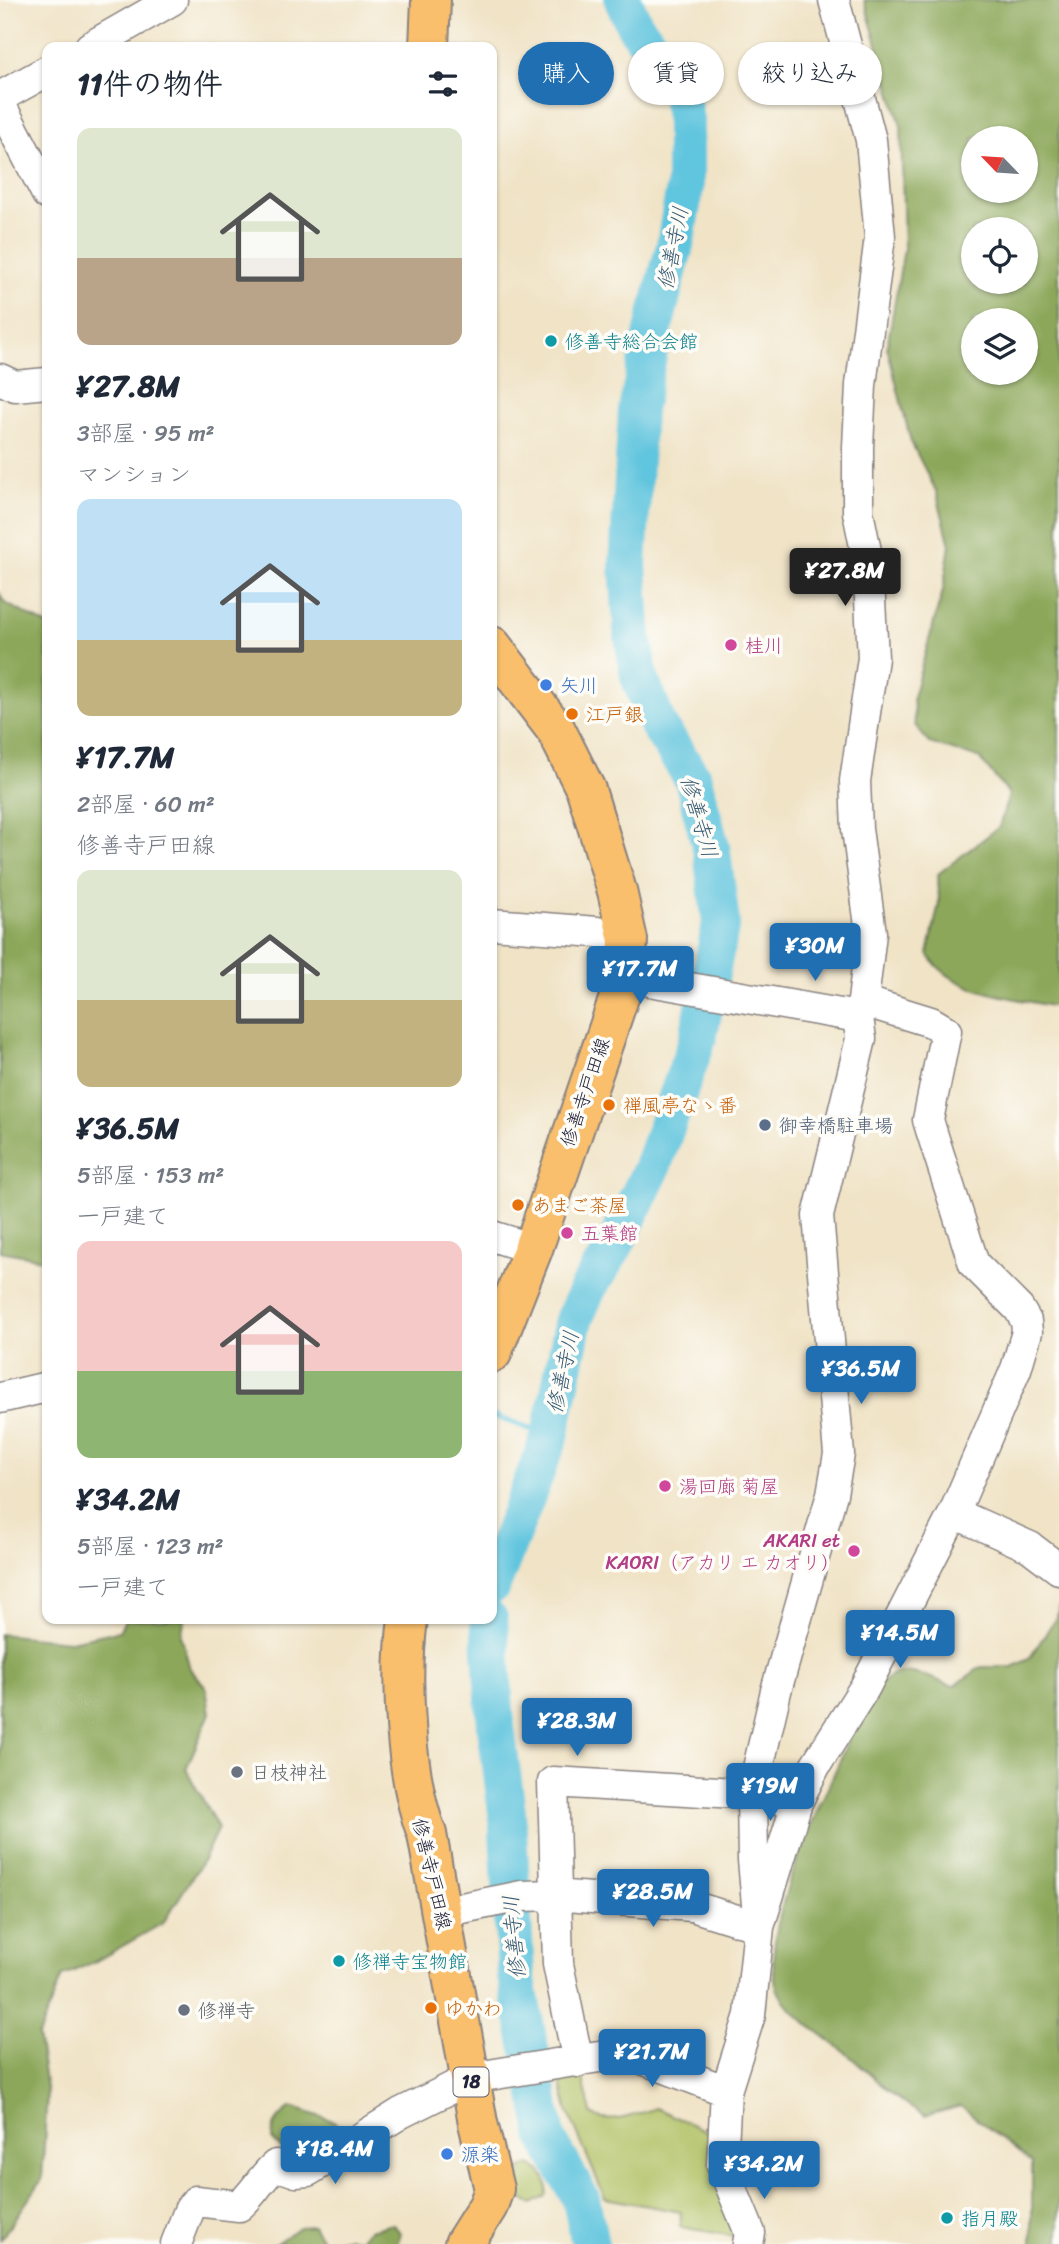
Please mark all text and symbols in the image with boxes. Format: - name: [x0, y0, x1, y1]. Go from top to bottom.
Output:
- chip: 購入: [518, 42, 614, 105]
- chip: 賃貸: [628, 42, 724, 105]
- chip: 絞り込み: [738, 42, 882, 105]
- text: 11件の物件: [77, 57, 223, 111]
- icon: filters: [424, 65, 462, 103]
- north arrow: [961, 126, 1038, 203]
- map controls: [961, 126, 1038, 385]
- icon: home: [207, 174, 333, 300]
- water label: 修善寺川: [646, 203, 700, 293]
- button: locate: [961, 217, 1038, 294]
- button: layers: [961, 308, 1038, 385]
- place label: 修善寺総合会館: [565, 325, 698, 358]
- marker: 修善寺総合会館: [543, 333, 559, 349]
- text: ¥27.8M: [77, 359, 180, 413]
- text: 3部屋 · 95 m²: [77, 413, 215, 454]
- text: マンション: [77, 454, 191, 495]
- icon: home: [207, 545, 333, 671]
- pin: ¥27.8M: [788, 548, 902, 608]
- text: ¥27.8M: [806, 550, 884, 591]
- place label: 桂川: [745, 629, 783, 662]
- marker: 桂川: [723, 637, 739, 653]
- place label: 矢川: [560, 669, 598, 702]
- marker: 矢川: [538, 677, 554, 693]
- place label: 江戸銀: [586, 698, 644, 731]
- marker: 江戸銀: [564, 706, 580, 722]
- text: ¥17.7M: [77, 730, 174, 784]
- water label: 修善寺川: [669, 771, 729, 863]
- text: 2部屋 · 60 m²: [77, 784, 215, 825]
- text: 修善寺戸田線: [77, 825, 215, 866]
- icon: home: [207, 916, 333, 1042]
- pin: ¥30M: [774, 923, 856, 983]
- text: ¥30M: [786, 925, 844, 966]
- pin: ¥17.7M: [583, 946, 697, 1006]
- text: ¥17.7M: [603, 948, 677, 989]
- street label: 修善寺戸田線: [551, 1033, 619, 1151]
- place label: 禅風亭なゝ番: [623, 1089, 737, 1122]
- marker: 禅風亭なゝ番: [601, 1097, 617, 1113]
- text: ¥36.5M: [77, 1101, 179, 1155]
- place label: 御幸橋駐車場: [779, 1109, 893, 1142]
- marker: 御幸橋駐車場: [757, 1117, 773, 1133]
- text: 5部屋 · 153 m²: [77, 1155, 224, 1196]
- place label: あまご茶屋: [532, 1189, 627, 1222]
- text: 一戸建て: [77, 1196, 169, 1237]
- marker: あまご茶屋: [510, 1197, 526, 1213]
- place label: 五葉館: [581, 1217, 638, 1250]
- marker: 五葉館: [559, 1225, 575, 1241]
- icon: home: [207, 1287, 333, 1413]
- water label: 修善寺川: [536, 1327, 590, 1417]
- pin: ¥36.5M: [804, 1346, 918, 1406]
- text: ¥36.5M: [822, 1348, 900, 1389]
- place label: 湯回廊 菊屋: [679, 1470, 779, 1503]
- text: ¥34.2M: [77, 1472, 180, 1526]
- marker: 湯回廊 菊屋: [657, 1478, 673, 1494]
- place label: AKARI et KAORI（アカリ エ カオリ）: [605, 1524, 840, 1579]
- text: 5部屋 · 123 m²: [77, 1526, 224, 1567]
- marker: AKARI et KAORI（アカリ エ カオリ）: [846, 1543, 862, 1559]
- text: 一戸建て: [77, 1567, 169, 1608]
- pin: ¥14.5M: [843, 1610, 957, 1670]
- text: ¥14.5M: [862, 1612, 938, 1653]
- pin: ¥28.3M: [520, 1698, 634, 1758]
- text: ¥28.3M: [538, 1700, 616, 1741]
- place label: 日枝神社: [251, 1756, 327, 1789]
- marker: 日枝神社: [229, 1764, 245, 1780]
- pin: ¥19M: [729, 1764, 811, 1823]
- text: ¥19M: [742, 1765, 798, 1806]
- street label: 修善寺戸田線: [403, 1815, 461, 1933]
- pin: ¥28.5M: [596, 1870, 710, 1929]
- text: ¥28.5M: [613, 1871, 693, 1912]
- water label: 修善寺川: [491, 1894, 537, 1980]
- place label: 修禅寺宝物館: [353, 1945, 467, 1978]
- marker: 修禅寺宝物館: [331, 1953, 347, 1969]
- place label: ゆかわ: [445, 1992, 502, 2025]
- place label: 修禅寺: [198, 1994, 255, 2027]
- marker: ゆかわ: [423, 2000, 439, 2016]
- marker: 修禅寺: [176, 2002, 192, 2018]
- pin: ¥21.7M: [595, 2030, 709, 2089]
- text: ¥21.7M: [615, 2031, 689, 2072]
- road number: 18: [454, 2068, 489, 2096]
- pin: ¥18.4M: [278, 2126, 392, 2186]
- text: ¥18.4M: [297, 2128, 373, 2169]
- place label: 源楽: [461, 2138, 499, 2171]
- pin: ¥34.2M: [707, 2142, 821, 2201]
- text: ¥34.2M: [725, 2143, 803, 2184]
- marker: 源楽: [439, 2146, 455, 2162]
- place label: 指月殿: [961, 2202, 1018, 2235]
- marker: 指月殿: [939, 2210, 955, 2226]

